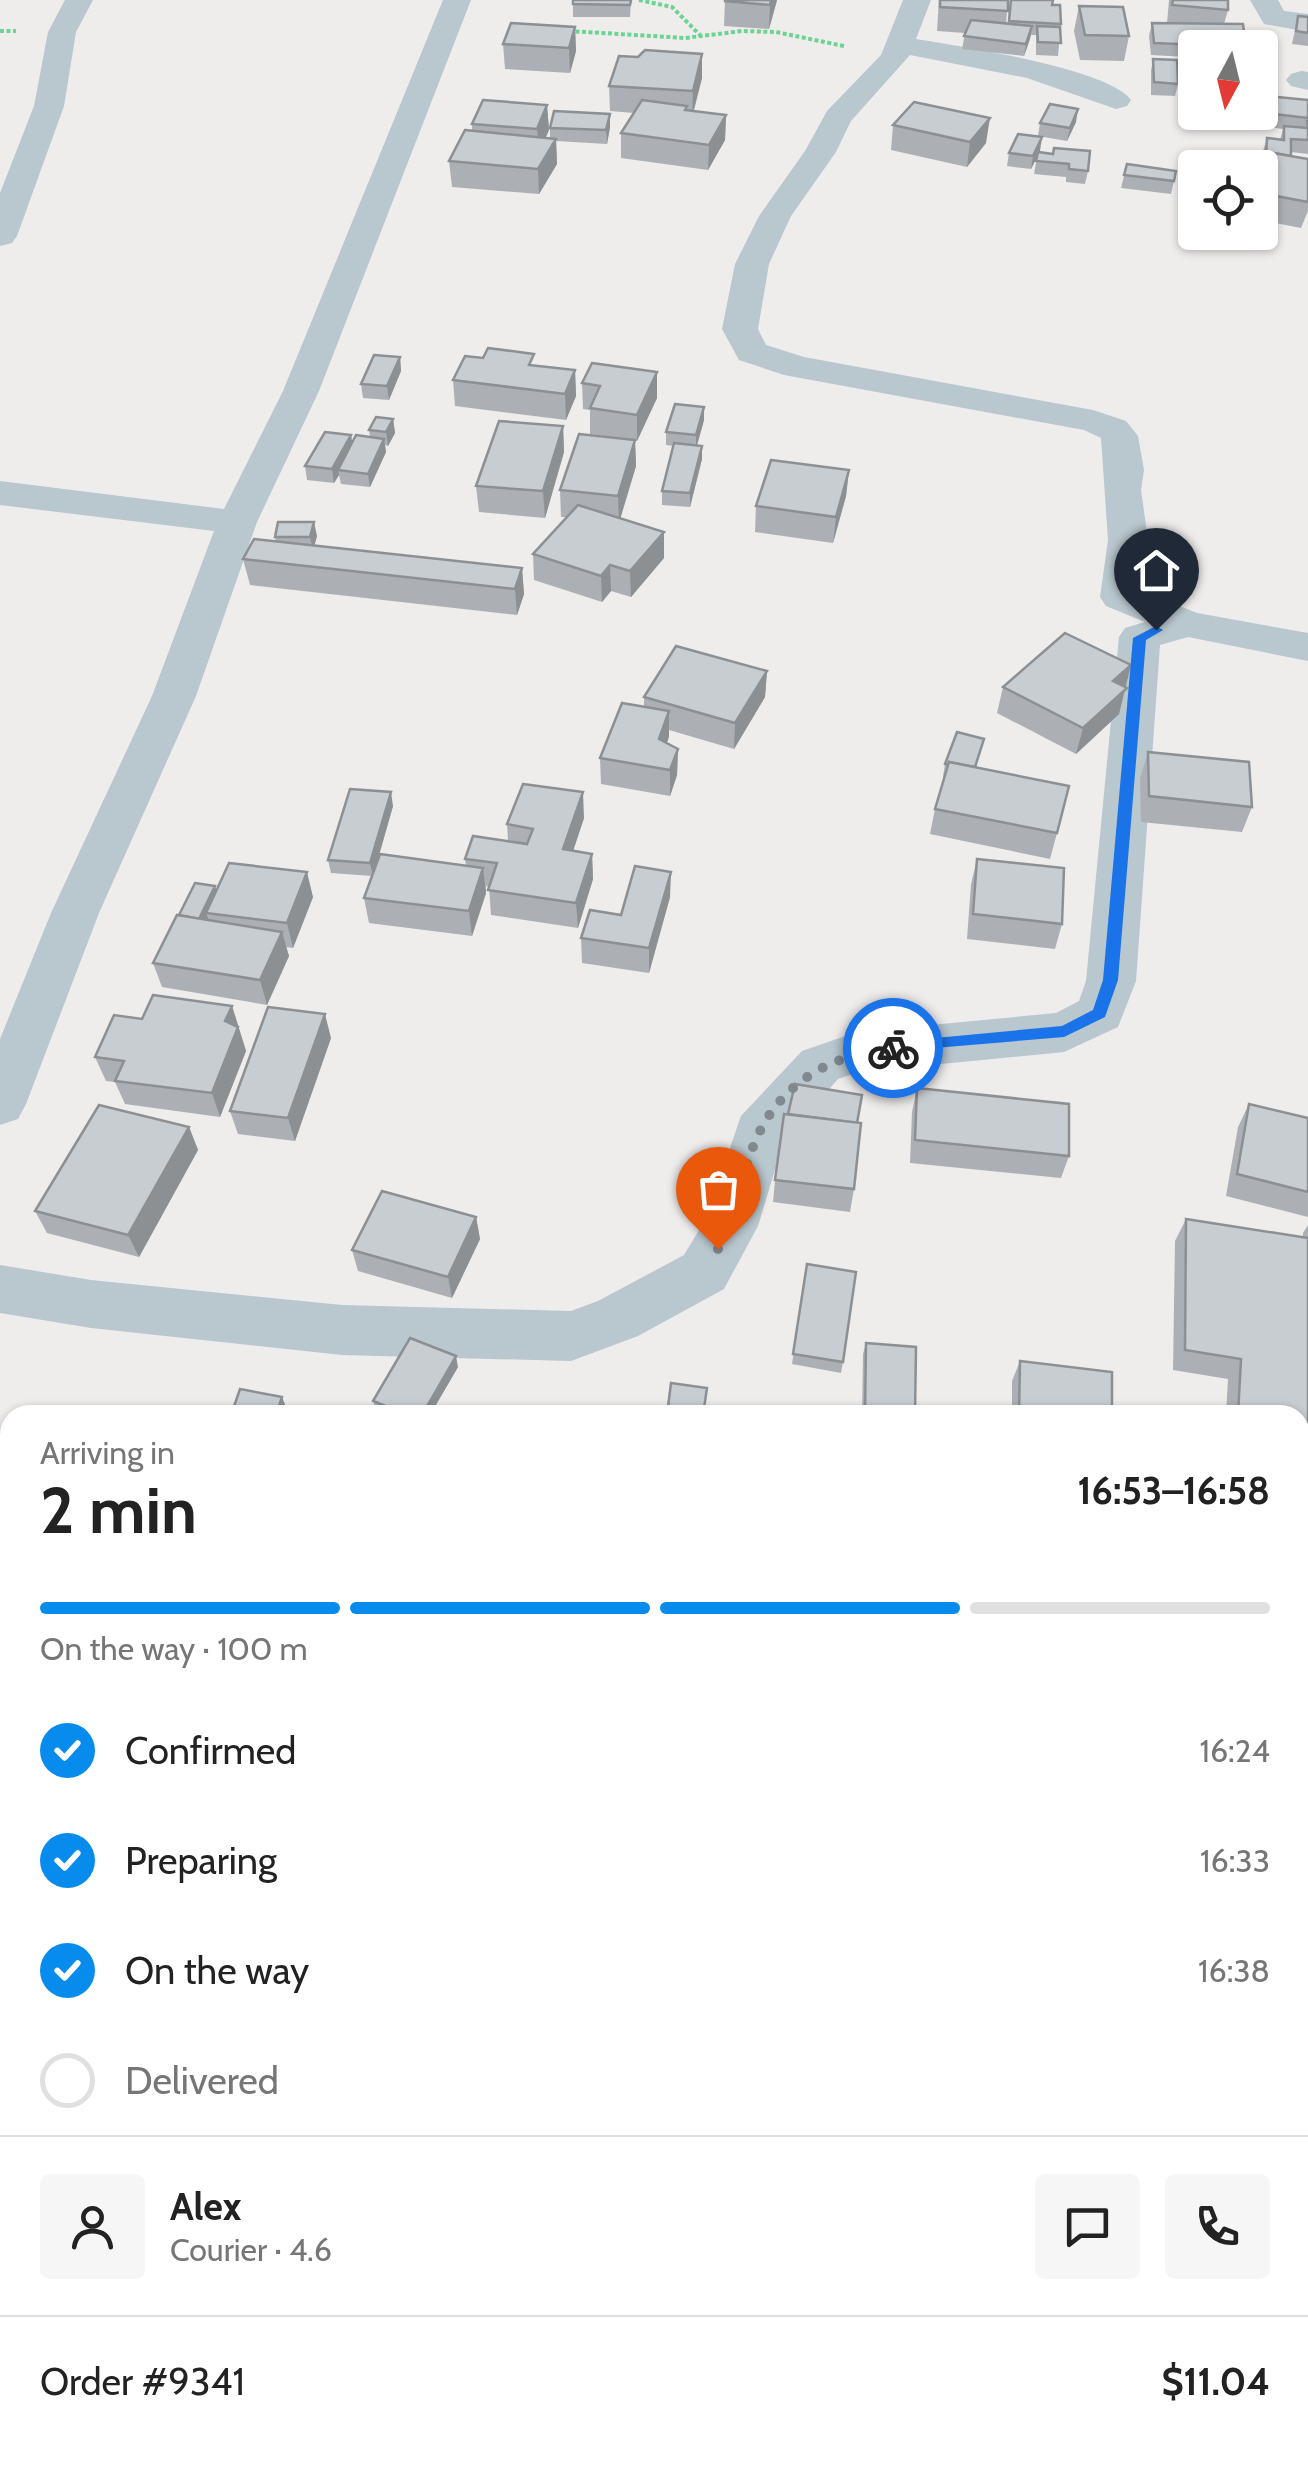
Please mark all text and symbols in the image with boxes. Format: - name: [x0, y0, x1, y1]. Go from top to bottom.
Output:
- north arrow: [1178, 30, 1278, 130]
- map controls: [1178, 30, 1278, 250]
- button: locate: [1178, 150, 1278, 250]
- pin: [1114, 528, 1199, 631]
- icon: home: [1129, 543, 1184, 598]
- courier: [843, 998, 943, 1098]
- icon: bike: [866, 1021, 921, 1076]
- pin: [676, 1147, 761, 1250]
- icon: bag: [691, 1162, 746, 1217]
- text: Arriving in: [40, 1433, 175, 1472]
- text: 16:53–16:58: [1078, 1467, 1270, 1514]
- text: 2 min: [40, 1470, 197, 1549]
- text: On the way · 100 m: [40, 1629, 308, 1668]
- icon: check: [40, 1723, 95, 1778]
- text: Confirmed: [125, 1727, 296, 1774]
- text: 16:24: [1199, 1731, 1270, 1770]
- icon: check: [40, 1833, 95, 1888]
- text: Preparing: [125, 1837, 277, 1884]
- text: 16:33: [1200, 1841, 1270, 1880]
- icon: check: [40, 1943, 95, 1998]
- text: On the way: [125, 1947, 309, 1994]
- text: 16:38: [1198, 1951, 1270, 1990]
- text: Delivered: [125, 2057, 279, 2104]
- button: person: [40, 2174, 145, 2279]
- button: chat: [1035, 2174, 1140, 2279]
- button: phone: [1165, 2174, 1270, 2279]
- text: Alex: [170, 2183, 241, 2230]
- text: Courier · 4.6: [170, 2230, 332, 2269]
- text: Order #9341: [40, 2358, 245, 2405]
- text: $11.04: [1161, 2358, 1270, 2405]

